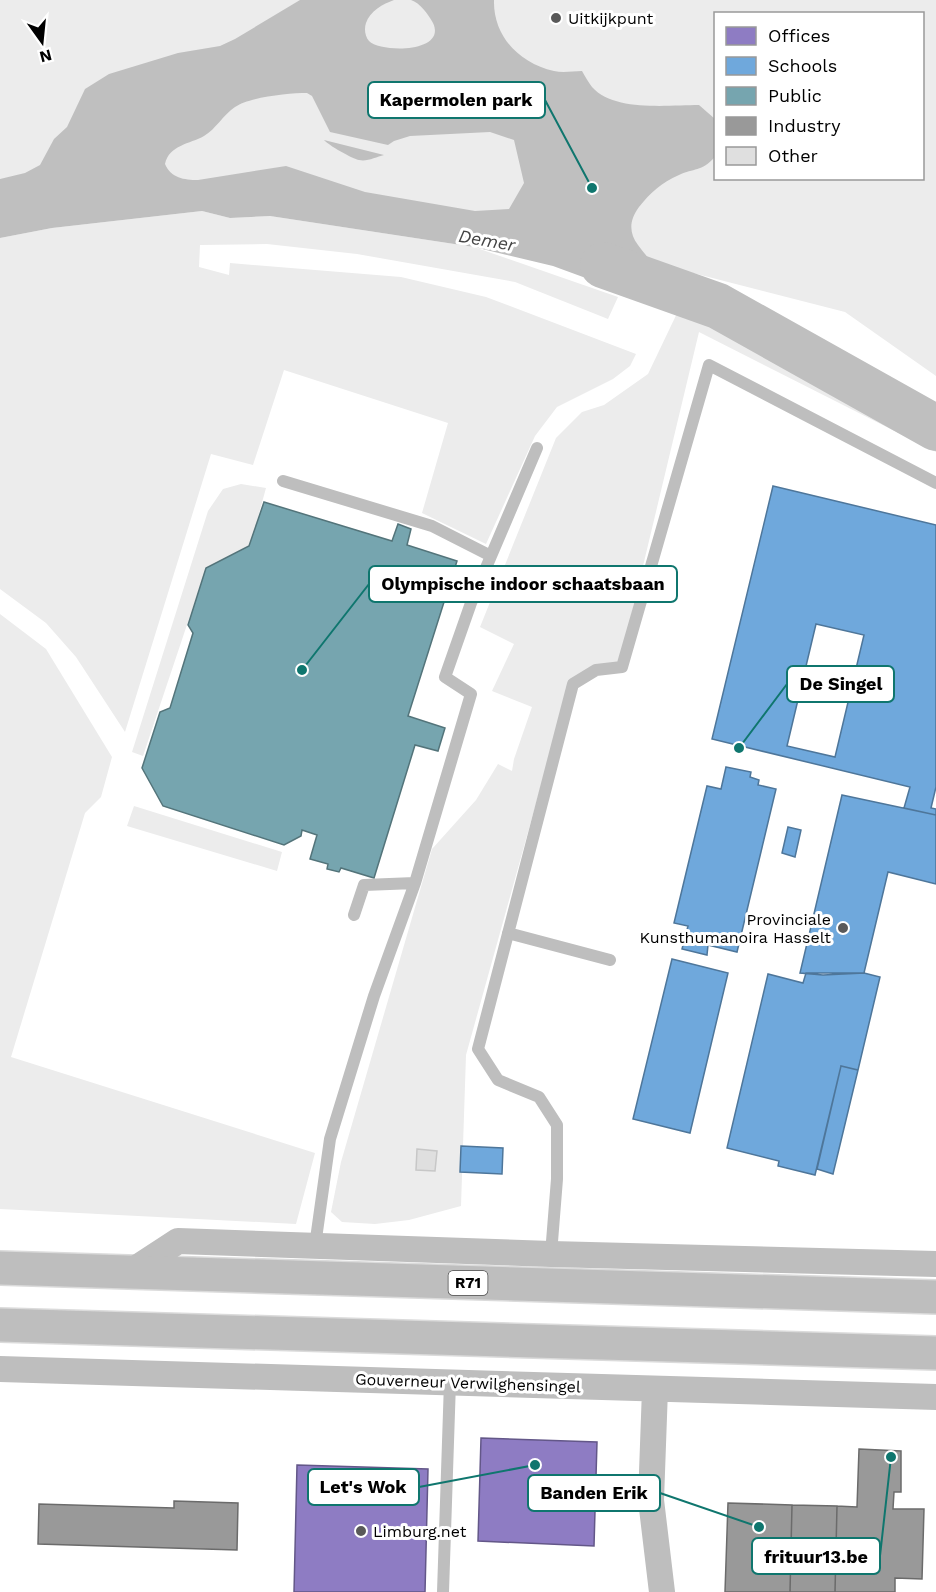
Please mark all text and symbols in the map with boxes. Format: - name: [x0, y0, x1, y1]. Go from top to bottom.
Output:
- place label: Uitkijkpunt: [568, 9, 654, 28]
- marker: Uitkijkpunt: [549, 11, 563, 25]
- north arrow: [12, 12, 72, 72]
- legend: [714, 12, 924, 180]
- text: Offices: [768, 25, 830, 46]
- text: N: [38, 45, 54, 67]
- text: Schools: [768, 55, 837, 76]
- callout: Kapermolen park: [368, 82, 545, 118]
- text: Public: [768, 85, 822, 106]
- text: Kapermolen park: [379, 89, 533, 110]
- text: Industry: [768, 115, 841, 136]
- text: Other: [768, 145, 818, 166]
- water label: Demer: [457, 225, 518, 255]
- callout: Olympische indoor schaatsbaan: [369, 566, 677, 602]
- text: Olympische indoor schaatsbaan: [381, 573, 665, 594]
- callout: De Singel: [787, 666, 894, 702]
- text: De Singel: [800, 673, 883, 694]
- place label: Provinciale Kunsthumanoira Hasselt: [640, 910, 831, 947]
- marker: Provinciale Kunsthumanoira Hasselt: [836, 921, 850, 935]
- road number: R71: [448, 1271, 488, 1295]
- street label: Gouverneur Verwilghensingel: [355, 1370, 581, 1396]
- callout: Let's Wok: [308, 1469, 419, 1505]
- callout: Banden Erik: [528, 1475, 660, 1511]
- text: Let's Wok: [320, 1476, 407, 1497]
- text: Banden Erik: [540, 1482, 649, 1503]
- place label: Limburg.net: [373, 1522, 467, 1541]
- marker: Limburg.net: [354, 1524, 368, 1538]
- callout: frituur13.be: [752, 1538, 880, 1574]
- text: frituur13.be: [764, 1546, 868, 1567]

